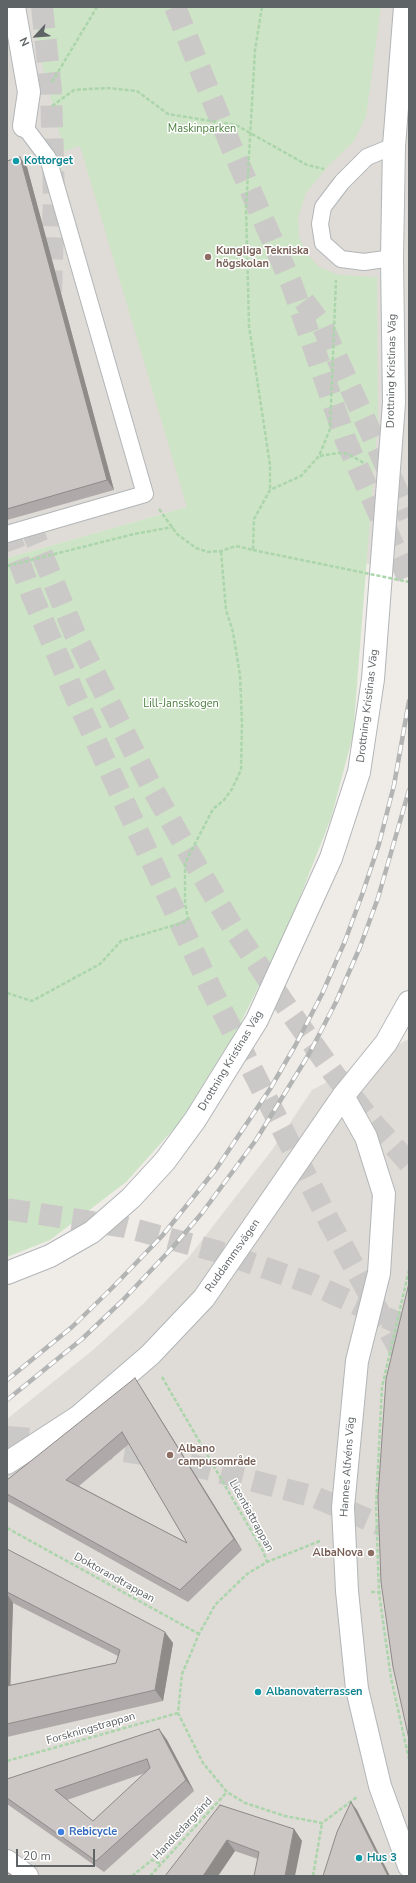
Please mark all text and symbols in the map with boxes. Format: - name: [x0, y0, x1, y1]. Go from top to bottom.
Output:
- north arrow: [16, 16, 56, 56]
- text: N: [16, 34, 33, 48]
- park label: Maskinparken: [168, 122, 236, 136]
- place label: Kottorget: [24, 154, 73, 168]
- marker: Kottorget: [11, 156, 21, 166]
- place label: Kungliga Tekniska högskolan: [216, 244, 309, 270]
- marker: Kungliga Tekniska högskolan: [203, 252, 213, 262]
- street label: Drottning Kristinas Väg: [384, 314, 400, 428]
- street label: Drottning Kristinas Väg: [354, 648, 382, 764]
- park label: Lill-Jansskogen: [143, 697, 219, 711]
- street label: Drottning Kristinas Väg: [196, 1009, 266, 1113]
- street label: Ruddammsvägen: [203, 1217, 263, 1295]
- street label: Hannes Alfvéns Väg: [338, 1416, 358, 1518]
- place label: Albano campusområde: [178, 1442, 256, 1468]
- marker: Albano campusområde: [165, 1450, 175, 1460]
- street label: Licentiattrappan: [226, 1478, 276, 1554]
- place label: AlbaNova: [313, 1546, 363, 1560]
- marker: AlbaNova: [366, 1548, 376, 1558]
- street label: Doktorandtrappan: [71, 1550, 157, 1606]
- place label: Albanovaterrassen: [266, 1685, 363, 1699]
- marker: Albanovaterrassen: [253, 1687, 263, 1697]
- street label: Forskningstrappan: [45, 1710, 137, 1748]
- street label: Handledargränd: [151, 1795, 215, 1863]
- place label: Rebicycle: [69, 1825, 117, 1839]
- marker: Rebicycle: [56, 1827, 66, 1837]
- scale bar: [18, 1841, 97, 1867]
- text: 20 m: [23, 1848, 51, 1864]
- place label: Hus 3: [367, 1851, 397, 1865]
- marker: Hus 3: [354, 1853, 364, 1863]

